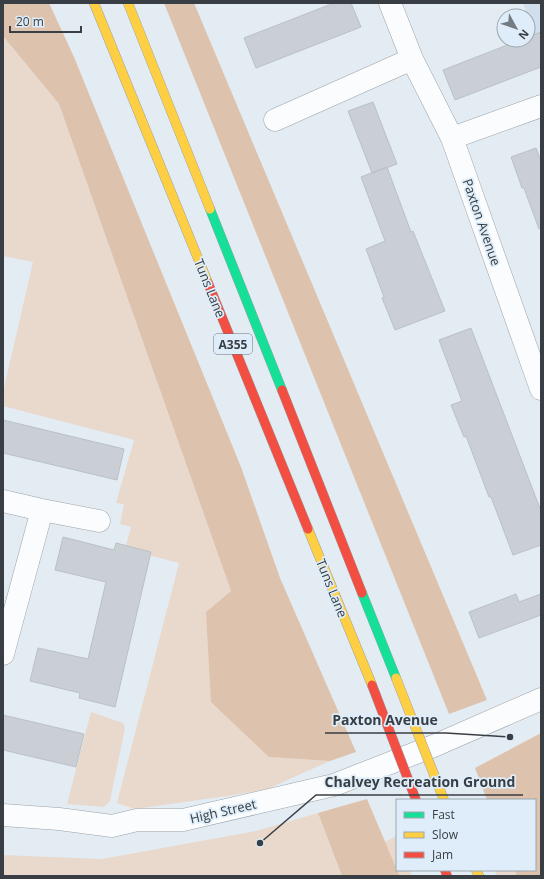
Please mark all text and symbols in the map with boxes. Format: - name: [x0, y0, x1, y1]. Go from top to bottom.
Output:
- scale bar: [10, 8, 81, 34]
- north arrow: [496, 8, 536, 48]
- text: 20 m: [16, 13, 44, 30]
- text: N: [515, 26, 533, 43]
- street label: Paxton Avenue: [459, 176, 505, 268]
- street label: Tuns Lane: [190, 256, 230, 320]
- road number: A355: [214, 334, 252, 354]
- street label: Tuns Lane: [312, 556, 352, 620]
- callout: Paxton Avenue: [325, 707, 446, 733]
- text: Paxton Avenue: [332, 710, 438, 729]
- callout: Chalvey Recreation Ground: [316, 769, 523, 795]
- text: Chalvey Recreation Ground: [325, 772, 515, 791]
- street label: High Street: [188, 795, 258, 827]
- legend: [396, 799, 536, 871]
- text: Fast: [432, 806, 455, 823]
- text: Slow: [432, 826, 459, 843]
- text: Jam: [431, 846, 453, 863]

